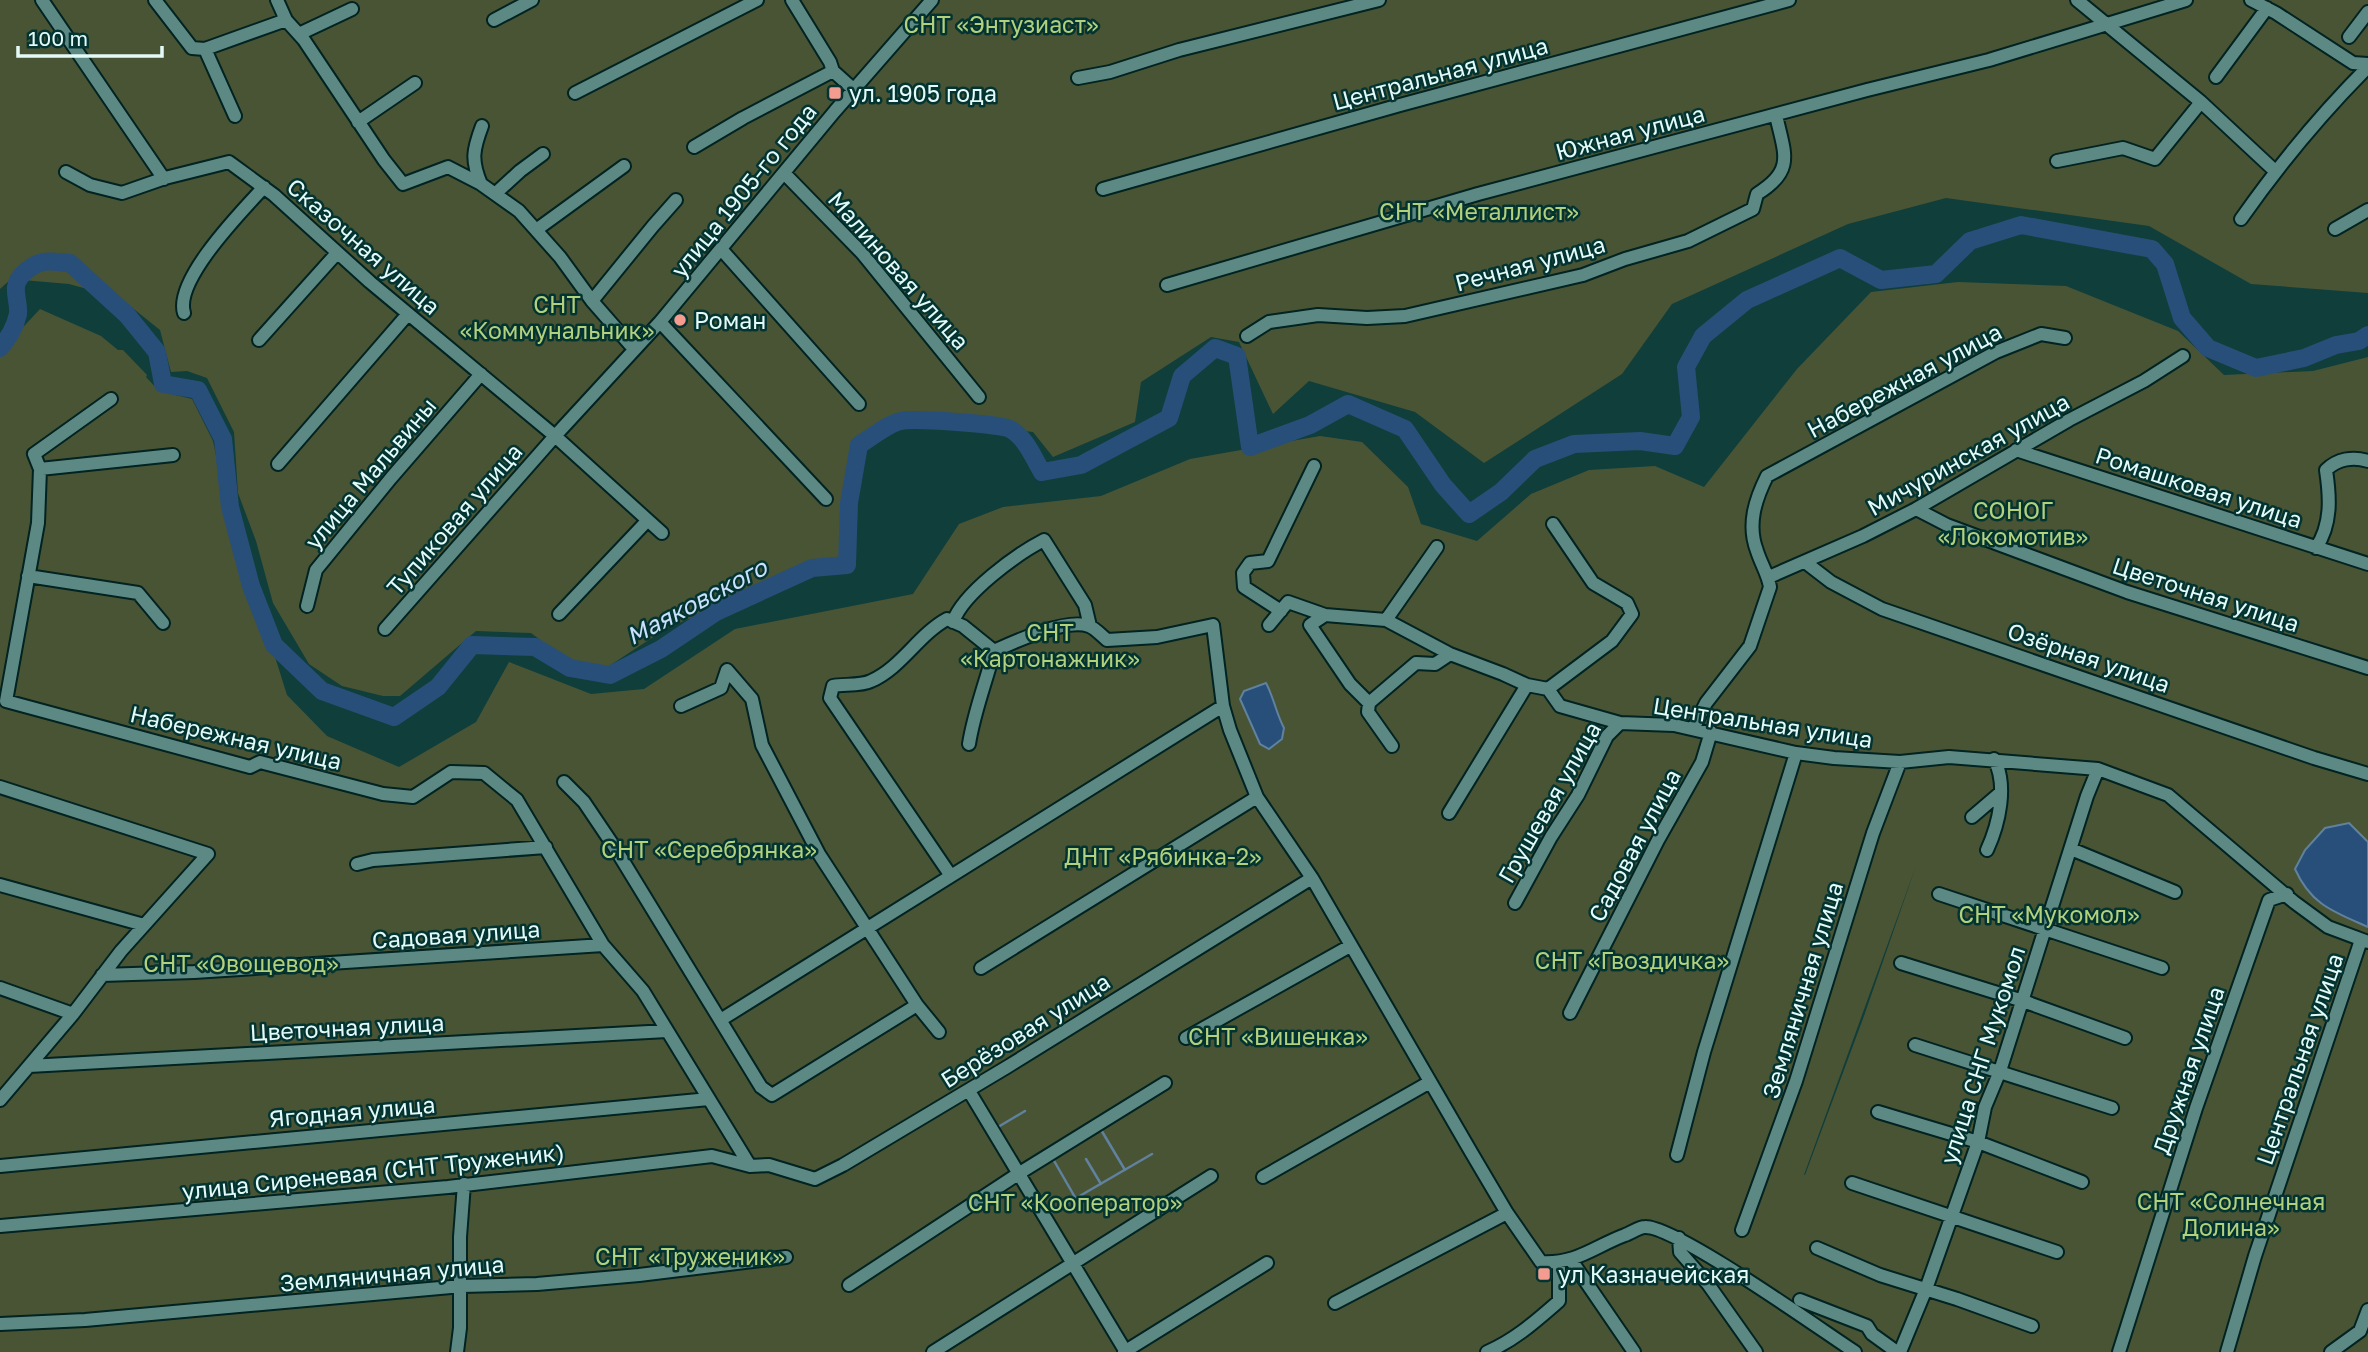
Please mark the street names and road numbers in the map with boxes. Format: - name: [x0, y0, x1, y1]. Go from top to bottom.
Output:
- street label: Центральная улица: [1329, 31, 1551, 115]
- street label: улица 1905-го года: [664, 97, 822, 283]
- street label: Южная улица: [1552, 99, 1708, 165]
- street label: Сказочная улица: [282, 172, 446, 320]
- street label: Малиновая улица: [823, 185, 975, 355]
- street label: Речная улица: [1452, 230, 1608, 296]
- street label: Набережная улица: [1802, 317, 2006, 443]
- street label: Мичуринская улица: [1862, 387, 2074, 521]
- street label: улица Мальвины: [298, 391, 442, 555]
- street label: Тупиковая улица: [380, 437, 528, 601]
- street label: Ромашковая улица: [2092, 440, 2306, 534]
- street label: Цветочная улица: [2109, 551, 2303, 637]
- street label: Озёрная улица: [2004, 616, 2174, 698]
- street label: Центральная улица: [1651, 691, 1875, 753]
- street label: Набережная улица: [128, 699, 344, 775]
- street label: Грушевая улица: [1492, 717, 1606, 887]
- street label: Садовая улица: [1582, 764, 1686, 926]
- street label: Земляничная улица: [1756, 878, 1848, 1102]
- street label: Садовая улица: [371, 914, 541, 954]
- street label: улица СНГ Мукомол: [1934, 942, 2030, 1168]
- street label: Центральная улица: [2250, 950, 2348, 1168]
- street label: Берёзовая улица: [935, 967, 1115, 1093]
- street label: Дружная улица: [2146, 983, 2230, 1157]
- street label: Цветочная улица: [249, 1008, 445, 1046]
- street label: Ягодная улица: [268, 1090, 436, 1132]
- street label: улица Сиреневая (СНТ Труженик): [180, 1137, 566, 1205]
- street label: Земляничная улица: [279, 1249, 505, 1297]

